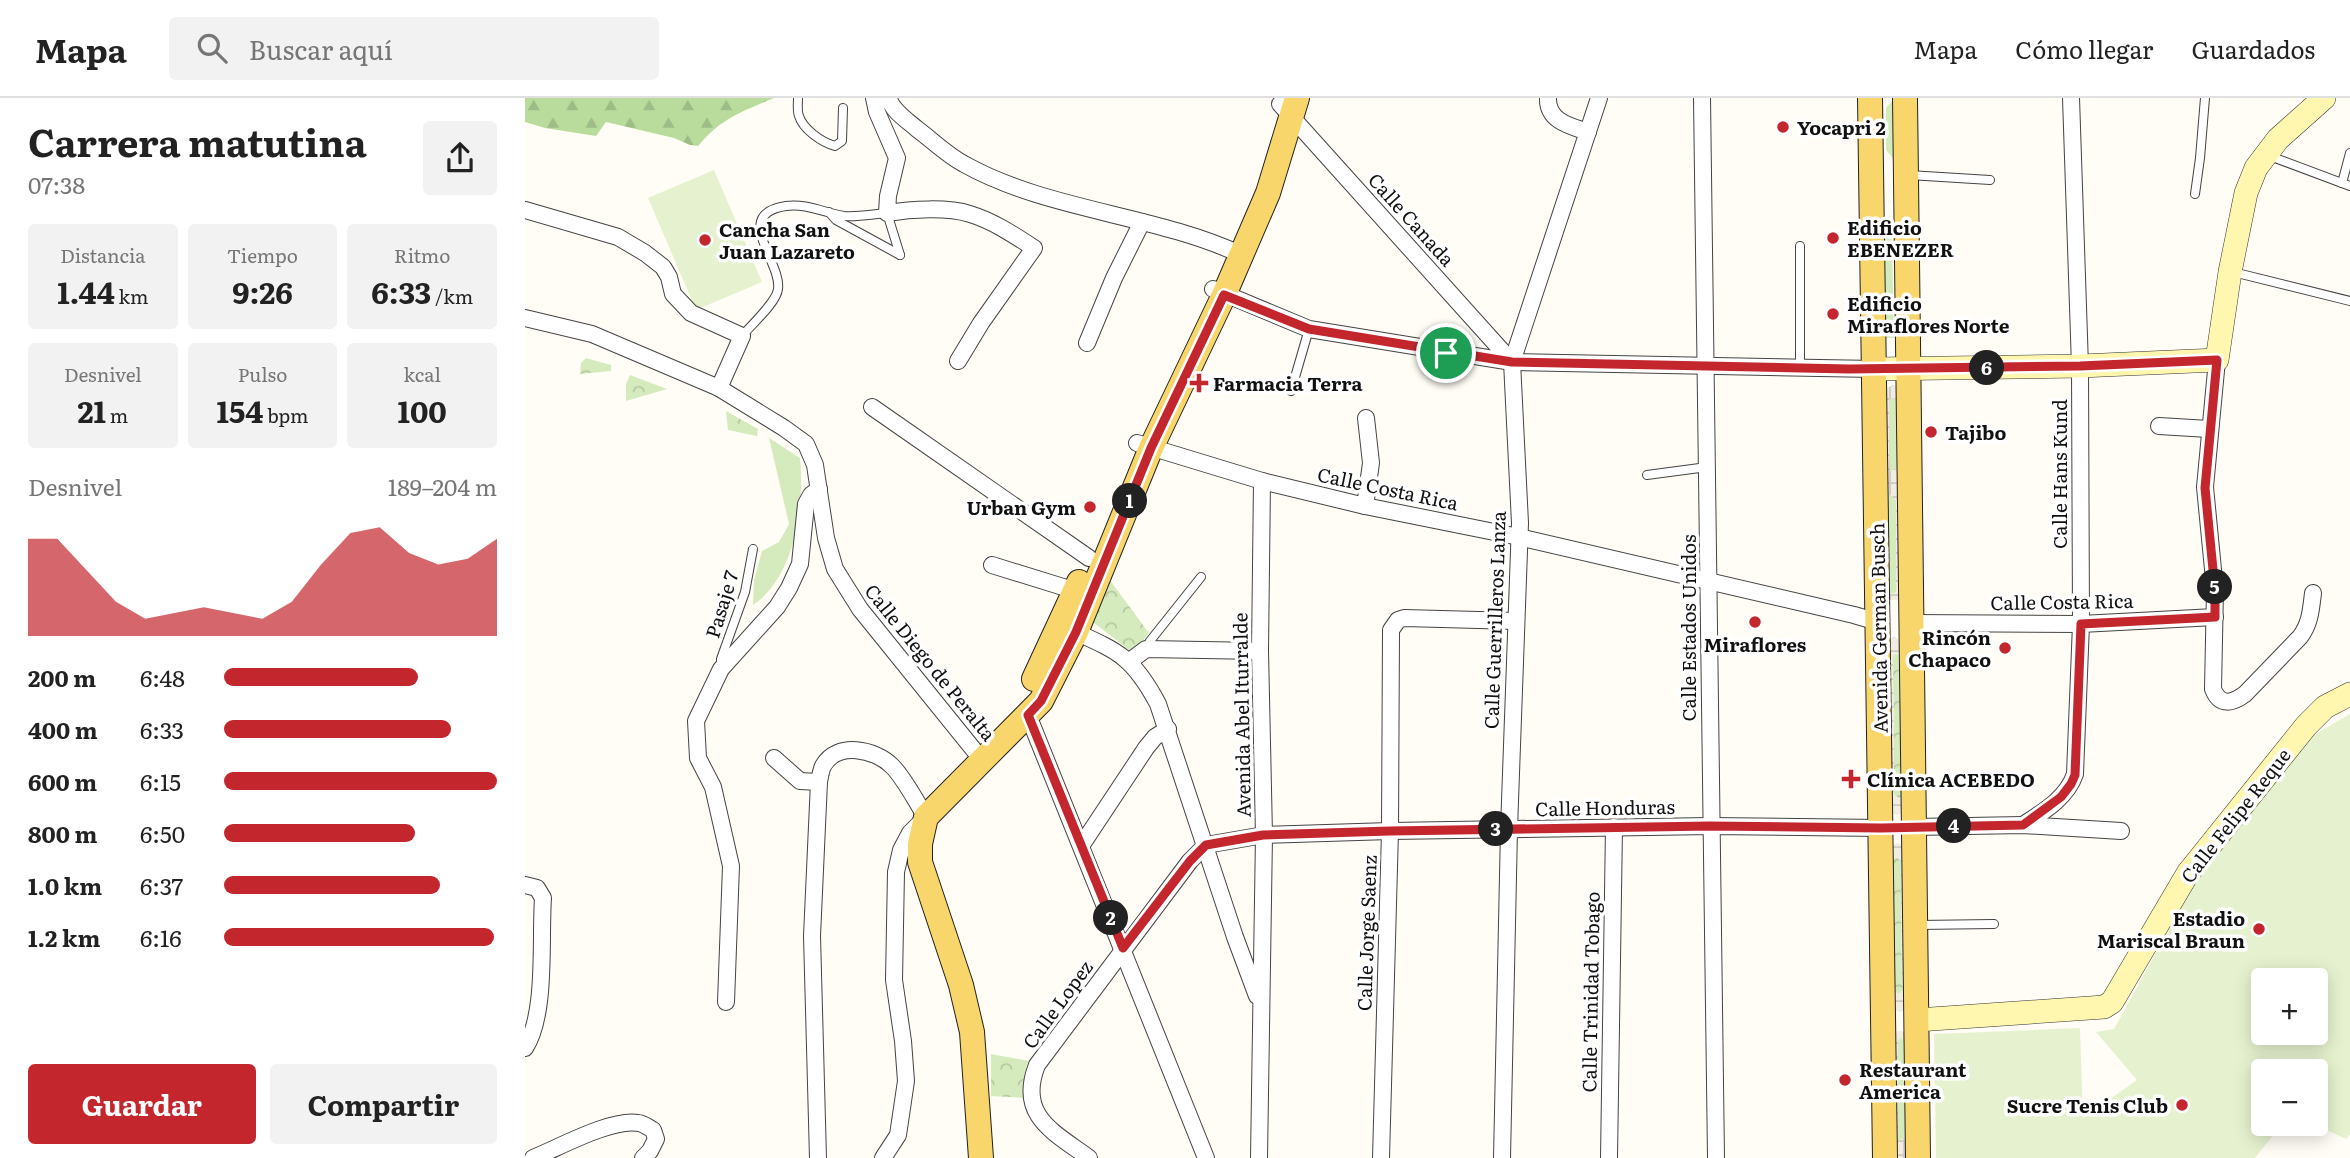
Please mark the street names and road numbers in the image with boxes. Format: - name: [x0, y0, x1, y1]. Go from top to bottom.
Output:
- street label: Calle Canada: [1362, 166, 1462, 272]
- street label: Calle Hans Kund: [2045, 399, 2073, 549]
- street label: Calle Costa Rica: [1315, 459, 1462, 517]
- street label: Calle Guerrilleros Lanza: [1476, 510, 1512, 730]
- street label: Avenida German Busch: [1862, 523, 1894, 733]
- street label: Calle Estados Unidos: [1674, 534, 1702, 722]
- street label: Pasaje 7: [697, 566, 745, 641]
- street label: Calle Diego de Peralta: [859, 578, 1004, 747]
- street label: Calle Costa Rica: [1990, 586, 2135, 616]
- street label: Avenida Abel Iturralde: [1225, 612, 1257, 818]
- street label: Calle Felipe Reque: [2173, 742, 2297, 888]
- street label: Calle Honduras: [1535, 792, 1675, 822]
- street label: Calle Jorge Saenz: [1349, 855, 1383, 1011]
- street label: Calle Trinidad Tobago: [1574, 891, 1606, 1093]
- street label: Calle Lopez: [1015, 954, 1099, 1054]

